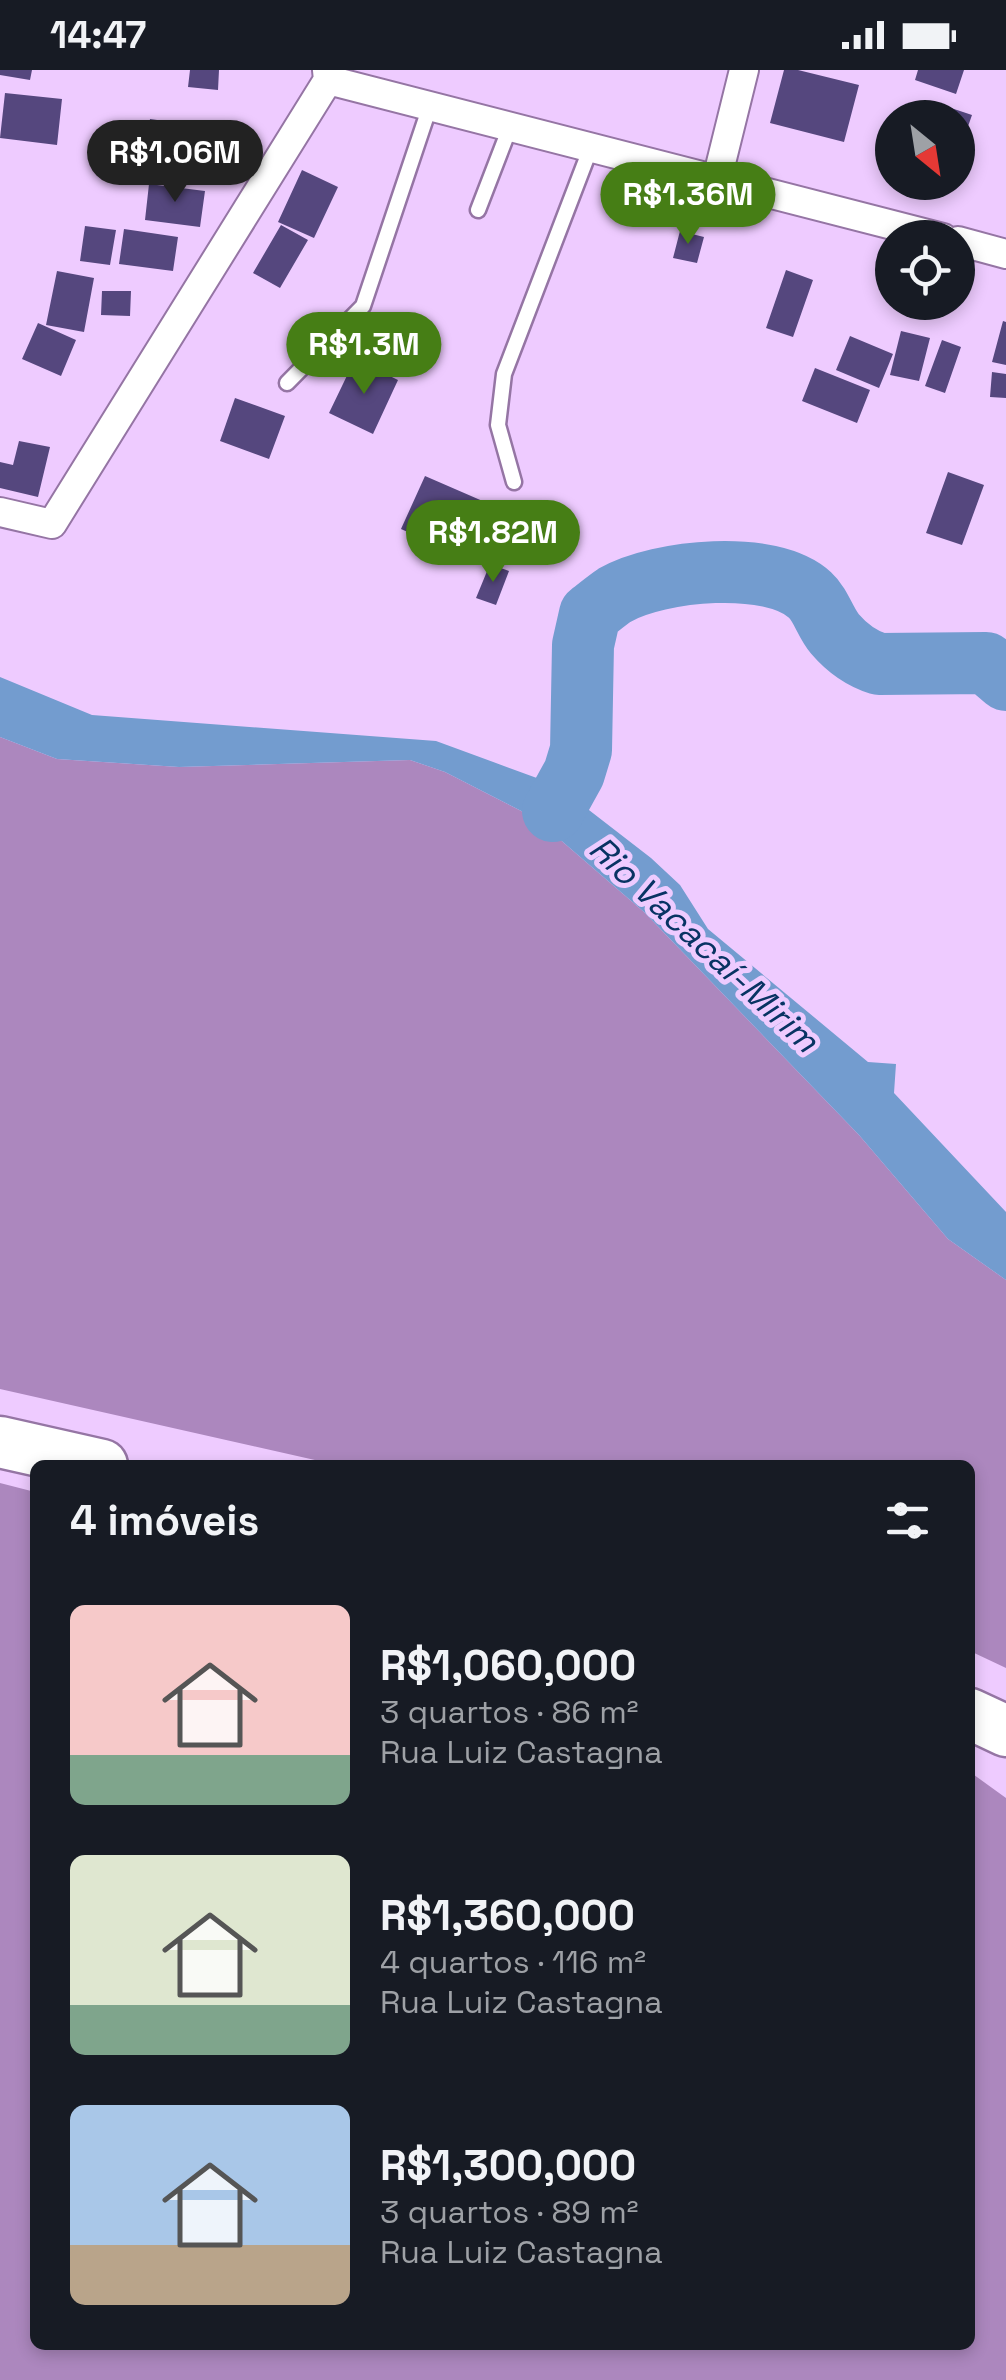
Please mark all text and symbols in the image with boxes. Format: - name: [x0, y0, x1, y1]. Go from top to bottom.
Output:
- text: 14:47: [50, 11, 146, 59]
- north arrow: [875, 100, 975, 200]
- map controls: [875, 100, 975, 320]
- pin: R$1.06M: [83, 120, 267, 205]
- text: R$1.06M: [109, 132, 241, 172]
- pin: R$1.36M: [596, 162, 780, 247]
- text: R$1.36M: [622, 174, 754, 214]
- button: locate: [875, 220, 975, 320]
- pin: R$1.3M: [283, 312, 445, 397]
- text: R$1.3M: [308, 324, 420, 364]
- pin: R$1.82M: [401, 500, 585, 585]
- text: R$1.82M: [428, 512, 558, 552]
- water label: Rio Vacacaí-Mirim: [580, 826, 829, 1062]
- icon: filters: [880, 1493, 935, 1548]
- text: 4 imóveis: [70, 1494, 259, 1547]
- text: R$1,060,000: [380, 1639, 636, 1692]
- icon: home: [150, 1645, 270, 1765]
- text: 3 quartos · 86 m²: [380, 1692, 638, 1732]
- text: Rua Luiz Castagna: [380, 1732, 663, 1772]
- text: R$1,360,000: [380, 1889, 635, 1942]
- icon: home: [150, 1895, 270, 2015]
- text: 4 quartos · 116 m²: [380, 1942, 646, 1982]
- text: Rua Luiz Castagna: [380, 1982, 663, 2022]
- text: R$1,300,000: [380, 2139, 636, 2192]
- icon: home: [150, 2145, 270, 2265]
- text: 3 quartos · 89 m²: [380, 2192, 638, 2232]
- text: Rua Luiz Castagna: [380, 2232, 663, 2272]

